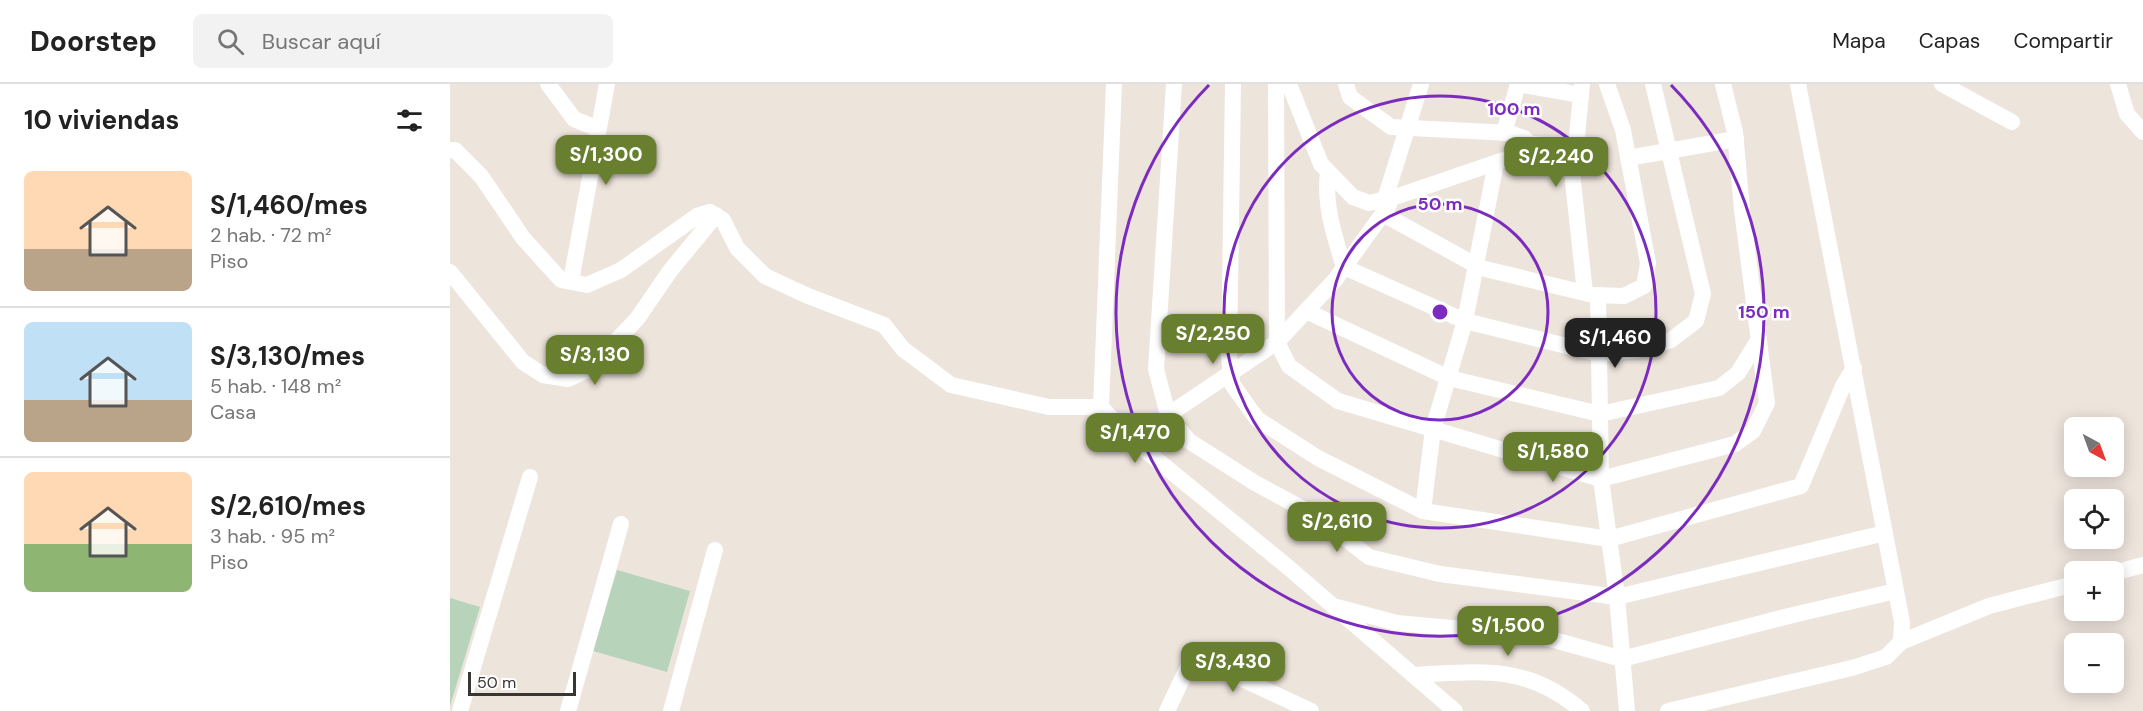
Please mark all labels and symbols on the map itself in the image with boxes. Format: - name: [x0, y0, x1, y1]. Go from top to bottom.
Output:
- text: 100 m: [1487, 97, 1541, 121]
- pin: S/1,300: [551, 135, 661, 186]
- pin: S/2,240: [1501, 137, 1611, 188]
- text: 50 m: [1417, 192, 1463, 216]
- text: 150 m: [1738, 300, 1790, 324]
- centre of rings: [1430, 302, 1450, 322]
- pin: S/2,250: [1158, 314, 1268, 365]
- pin: S/1,460: [1560, 318, 1670, 369]
- pin: S/3,130: [540, 335, 650, 386]
- pin: S/1,470: [1080, 413, 1190, 464]
- north arrow: [2064, 417, 2124, 477]
- pin: S/1,580: [1498, 432, 1608, 483]
- pin: S/2,610: [1282, 502, 1392, 553]
- pin: S/1,500: [1453, 606, 1563, 657]
- pin: S/3,430: [1178, 642, 1288, 693]
- scale bar: [468, 669, 576, 696]

